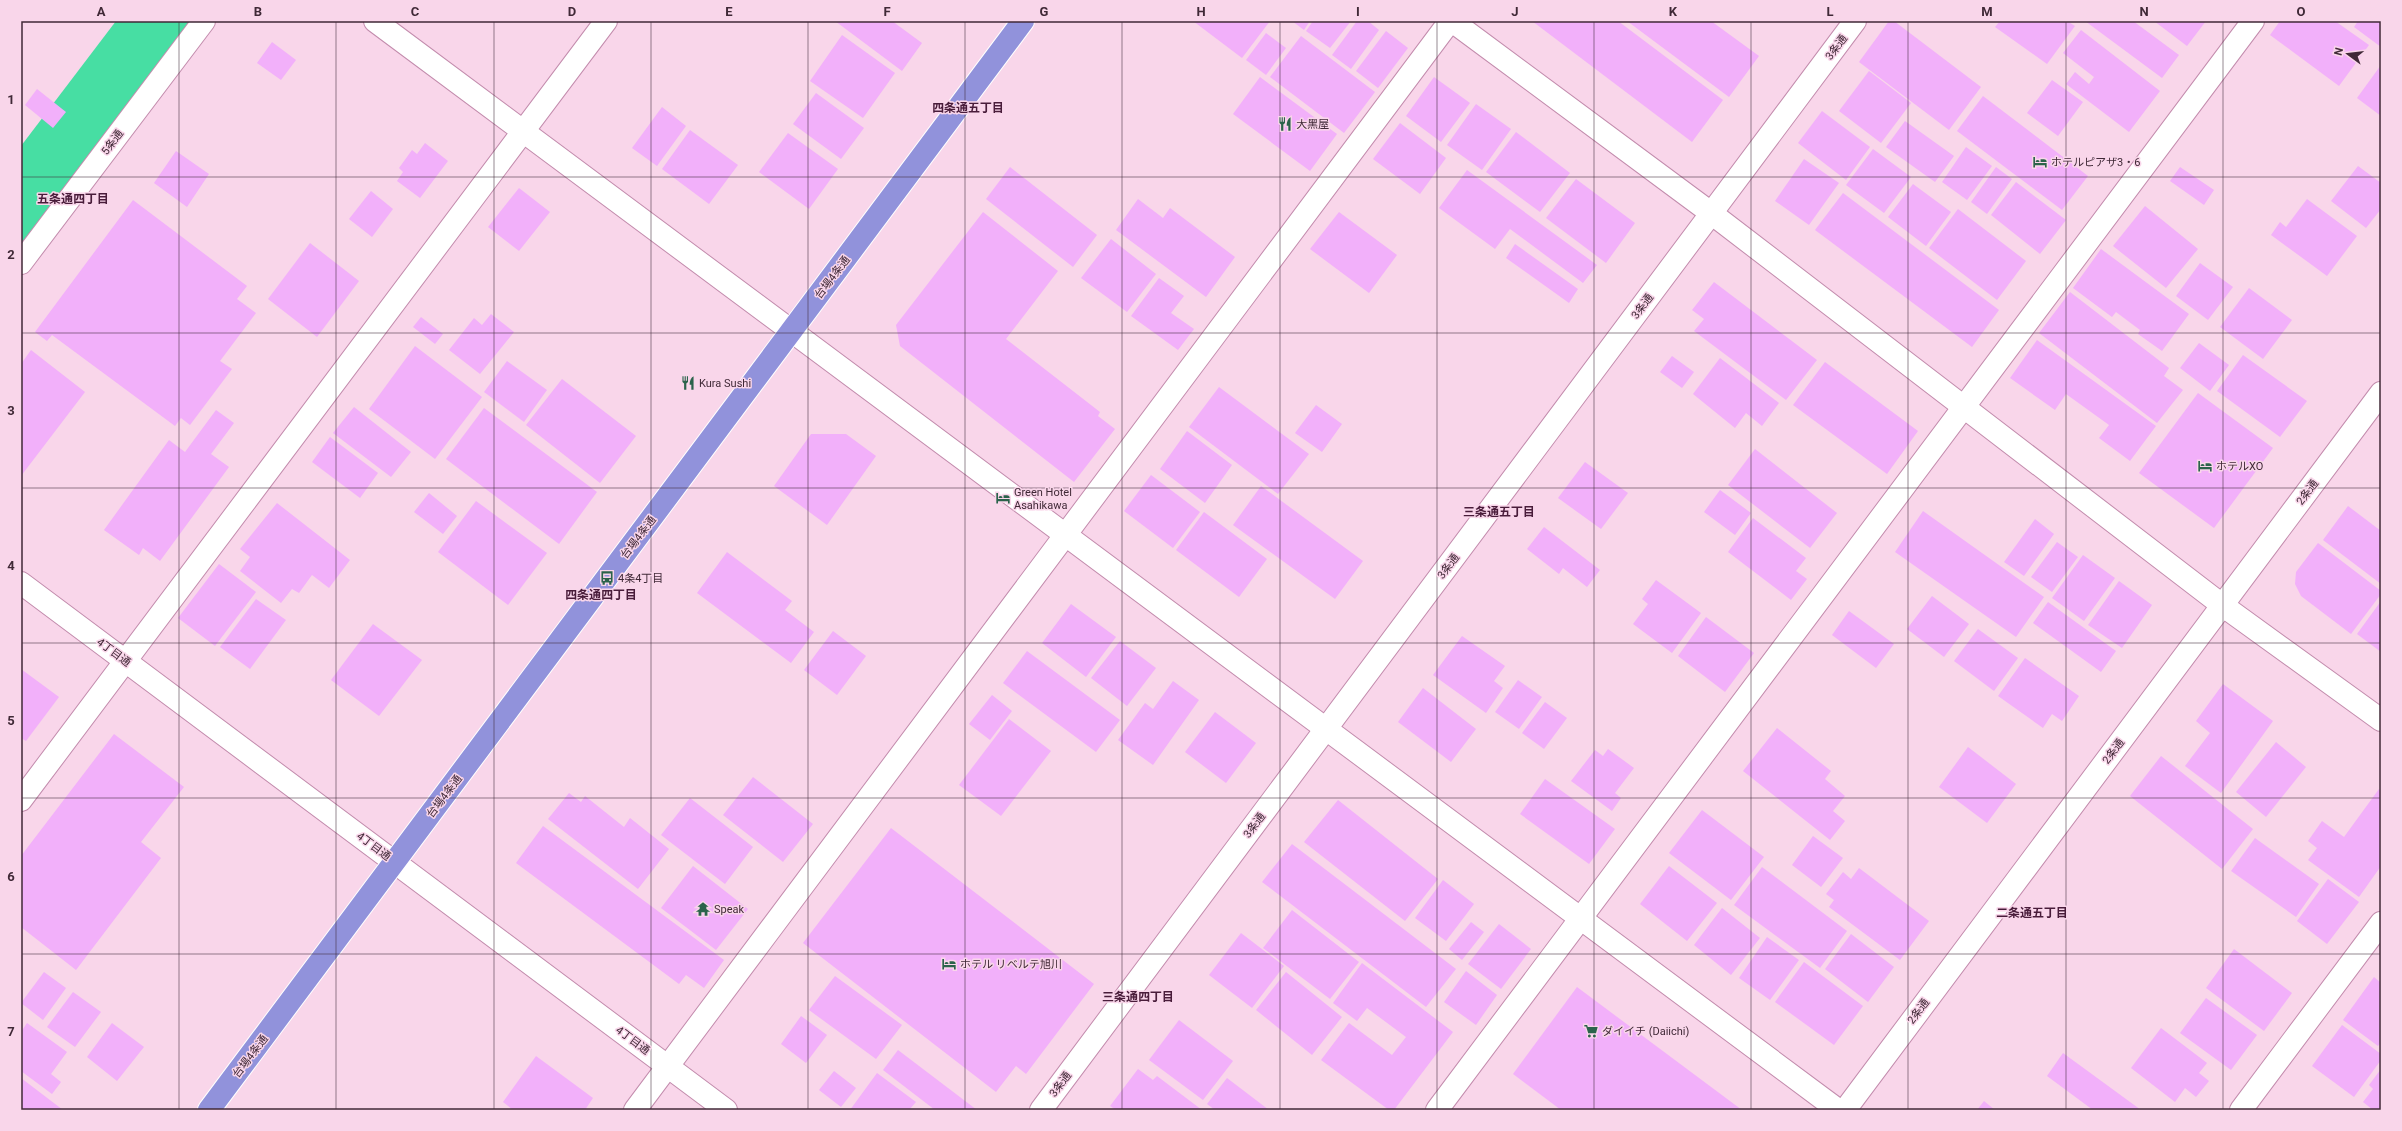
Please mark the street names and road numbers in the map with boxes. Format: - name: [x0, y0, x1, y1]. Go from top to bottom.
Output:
- street label: 3条通: [1823, 32, 1850, 62]
- street label: 5条通: [99, 127, 126, 157]
- street label: 台場4条通: [812, 253, 853, 301]
- street label: 3条通: [1629, 291, 1656, 321]
- street label: 2条通: [2294, 477, 2321, 507]
- street label: 台場4条通: [618, 513, 659, 561]
- street label: 3条通: [1435, 551, 1462, 581]
- street label: 4丁目通: [94, 635, 133, 669]
- street label: 2条通: [2100, 736, 2127, 766]
- street label: 台場4条通: [424, 772, 465, 820]
- street label: 3条通: [1241, 810, 1268, 840]
- street label: 4丁目通: [354, 829, 393, 863]
- street label: 2条通: [1905, 996, 1932, 1026]
- street label: 4丁目通: [613, 1023, 652, 1057]
- street label: 台場4条通: [230, 1032, 271, 1080]
- street label: 3条通: [1047, 1069, 1074, 1099]

